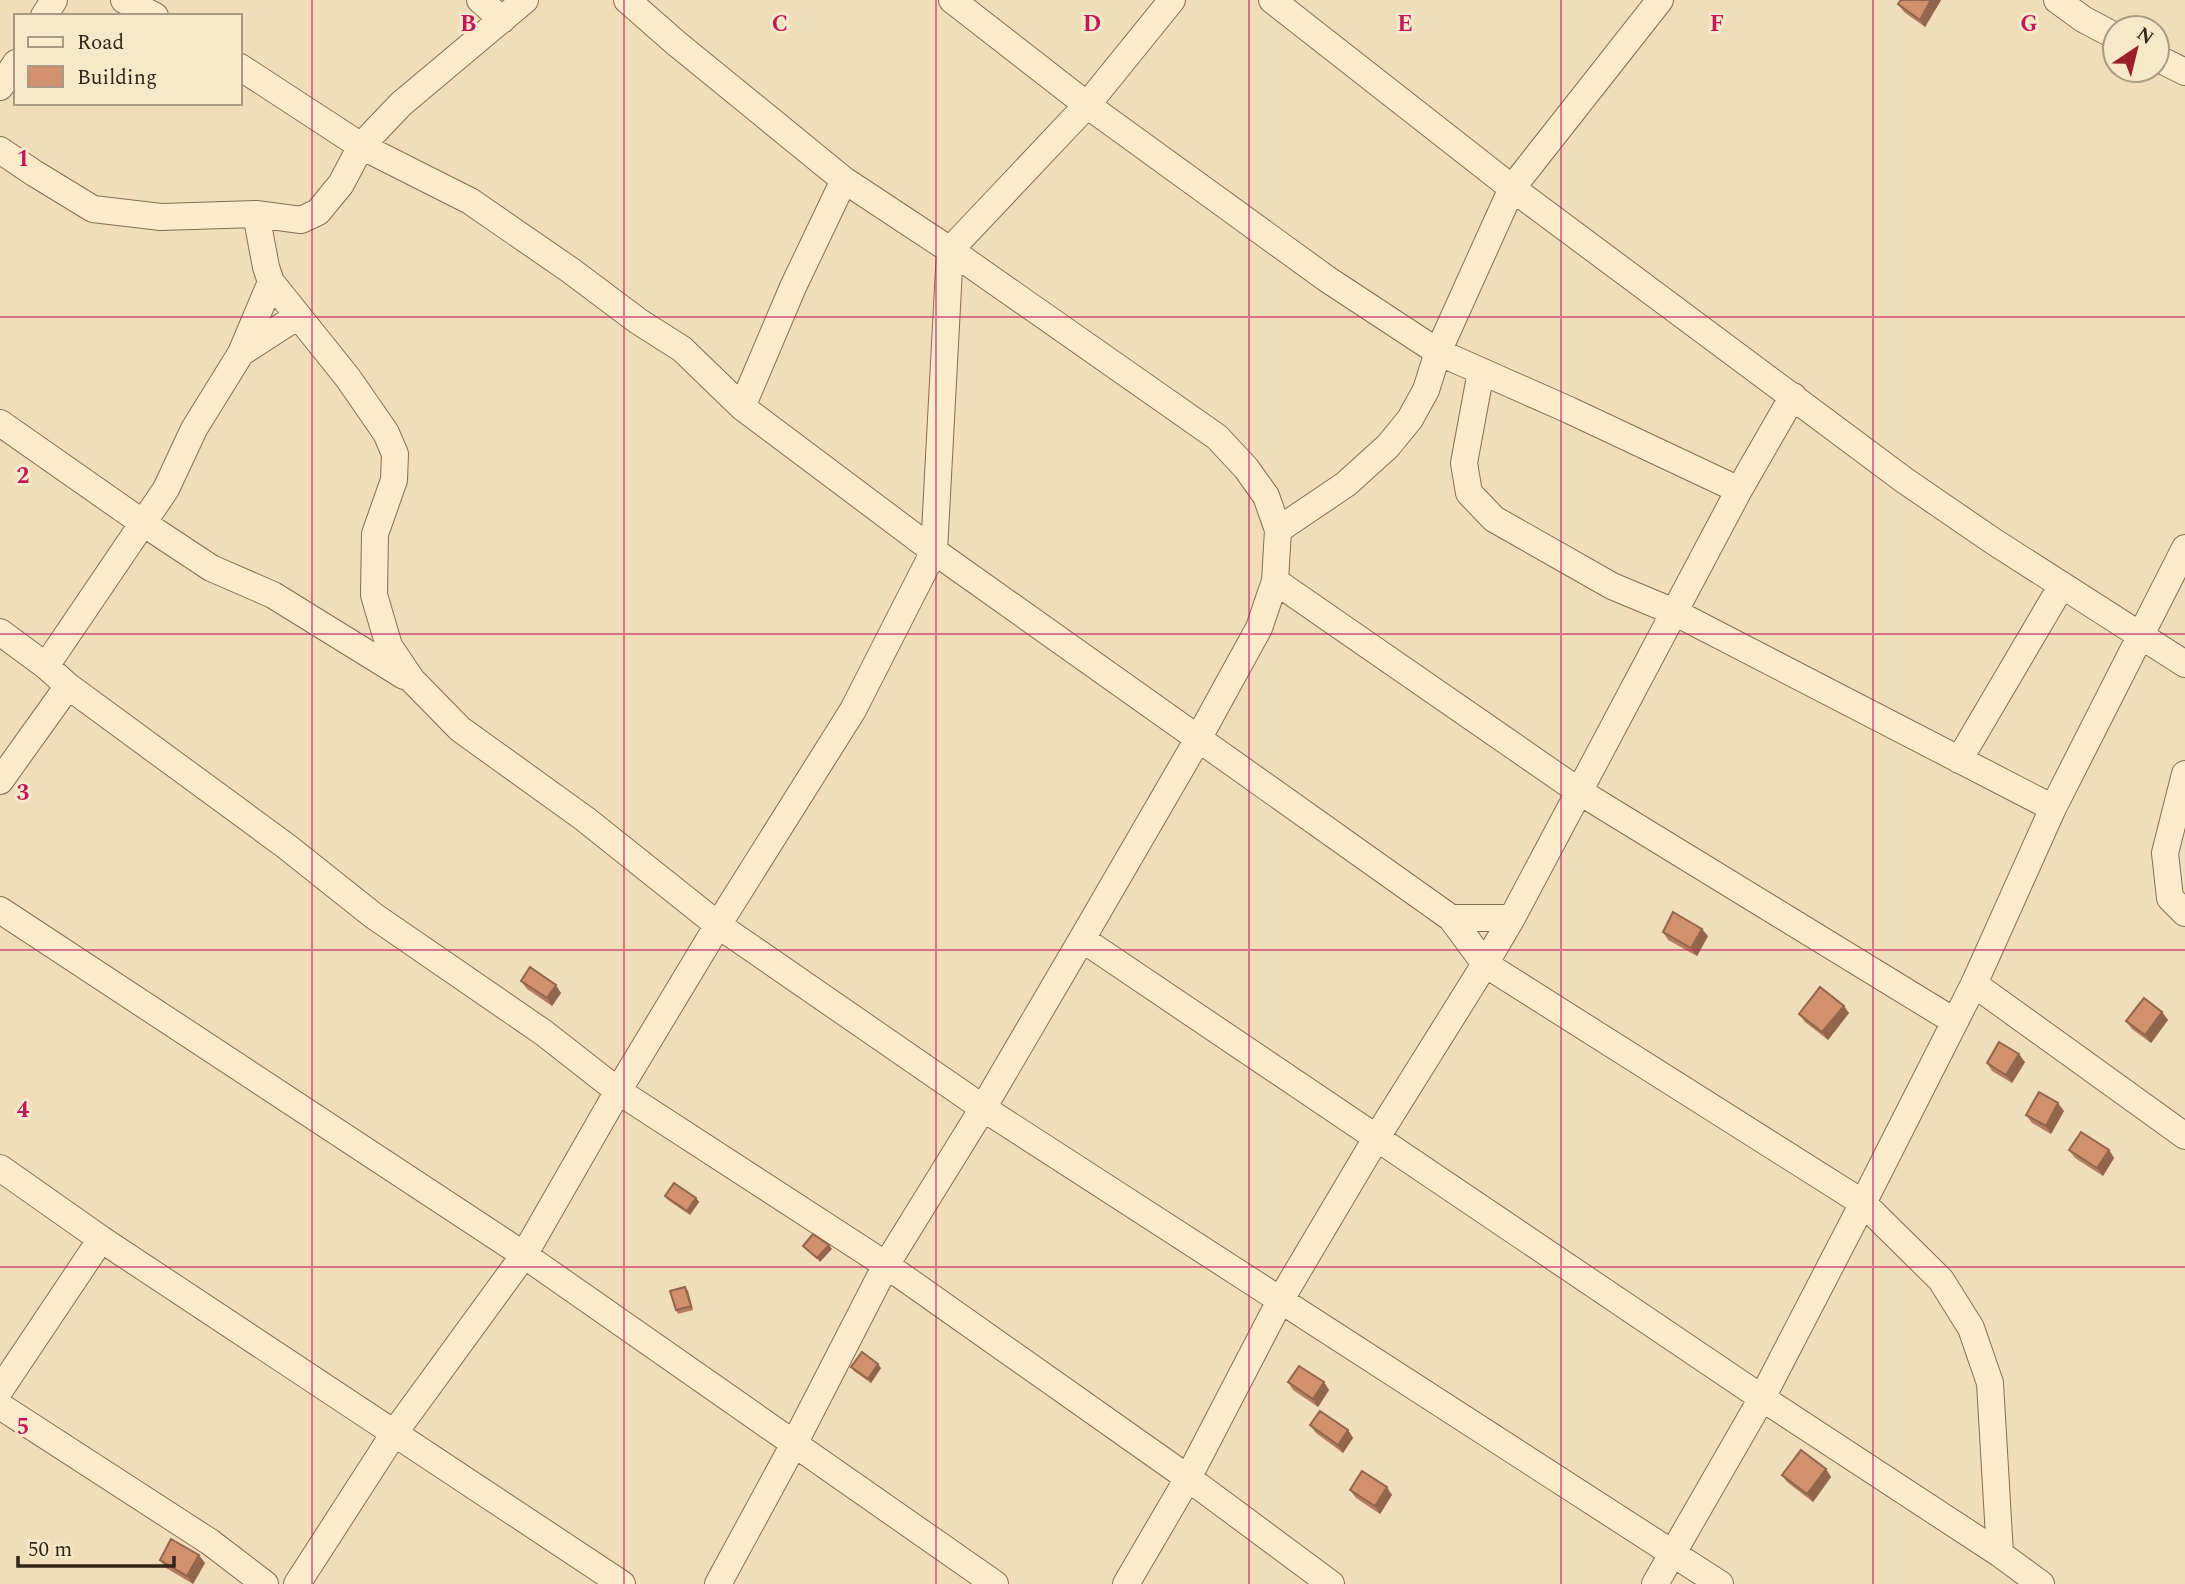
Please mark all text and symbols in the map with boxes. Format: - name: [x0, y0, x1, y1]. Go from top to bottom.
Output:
- text: B: [460, 7, 476, 42]
- text: C: [772, 7, 788, 42]
- text: D: [1083, 7, 1101, 42]
- text: E: [1397, 7, 1413, 42]
- text: F: [1710, 7, 1724, 42]
- text: G: [2020, 7, 2038, 42]
- legend: [14, 14, 242, 105]
- north arrow: [2101, 14, 2171, 84]
- text: N: [2130, 20, 2160, 53]
- text: Road: [77, 27, 124, 59]
- text: Building: [77, 62, 157, 94]
- text: 1: [17, 142, 29, 177]
- text: 2: [17, 459, 30, 494]
- text: 3: [17, 776, 30, 811]
- text: 4: [17, 1093, 30, 1128]
- text: 5: [17, 1410, 29, 1445]
- scale bar: [18, 1524, 173, 1568]
- text: 50 m: [28, 1534, 72, 1566]

